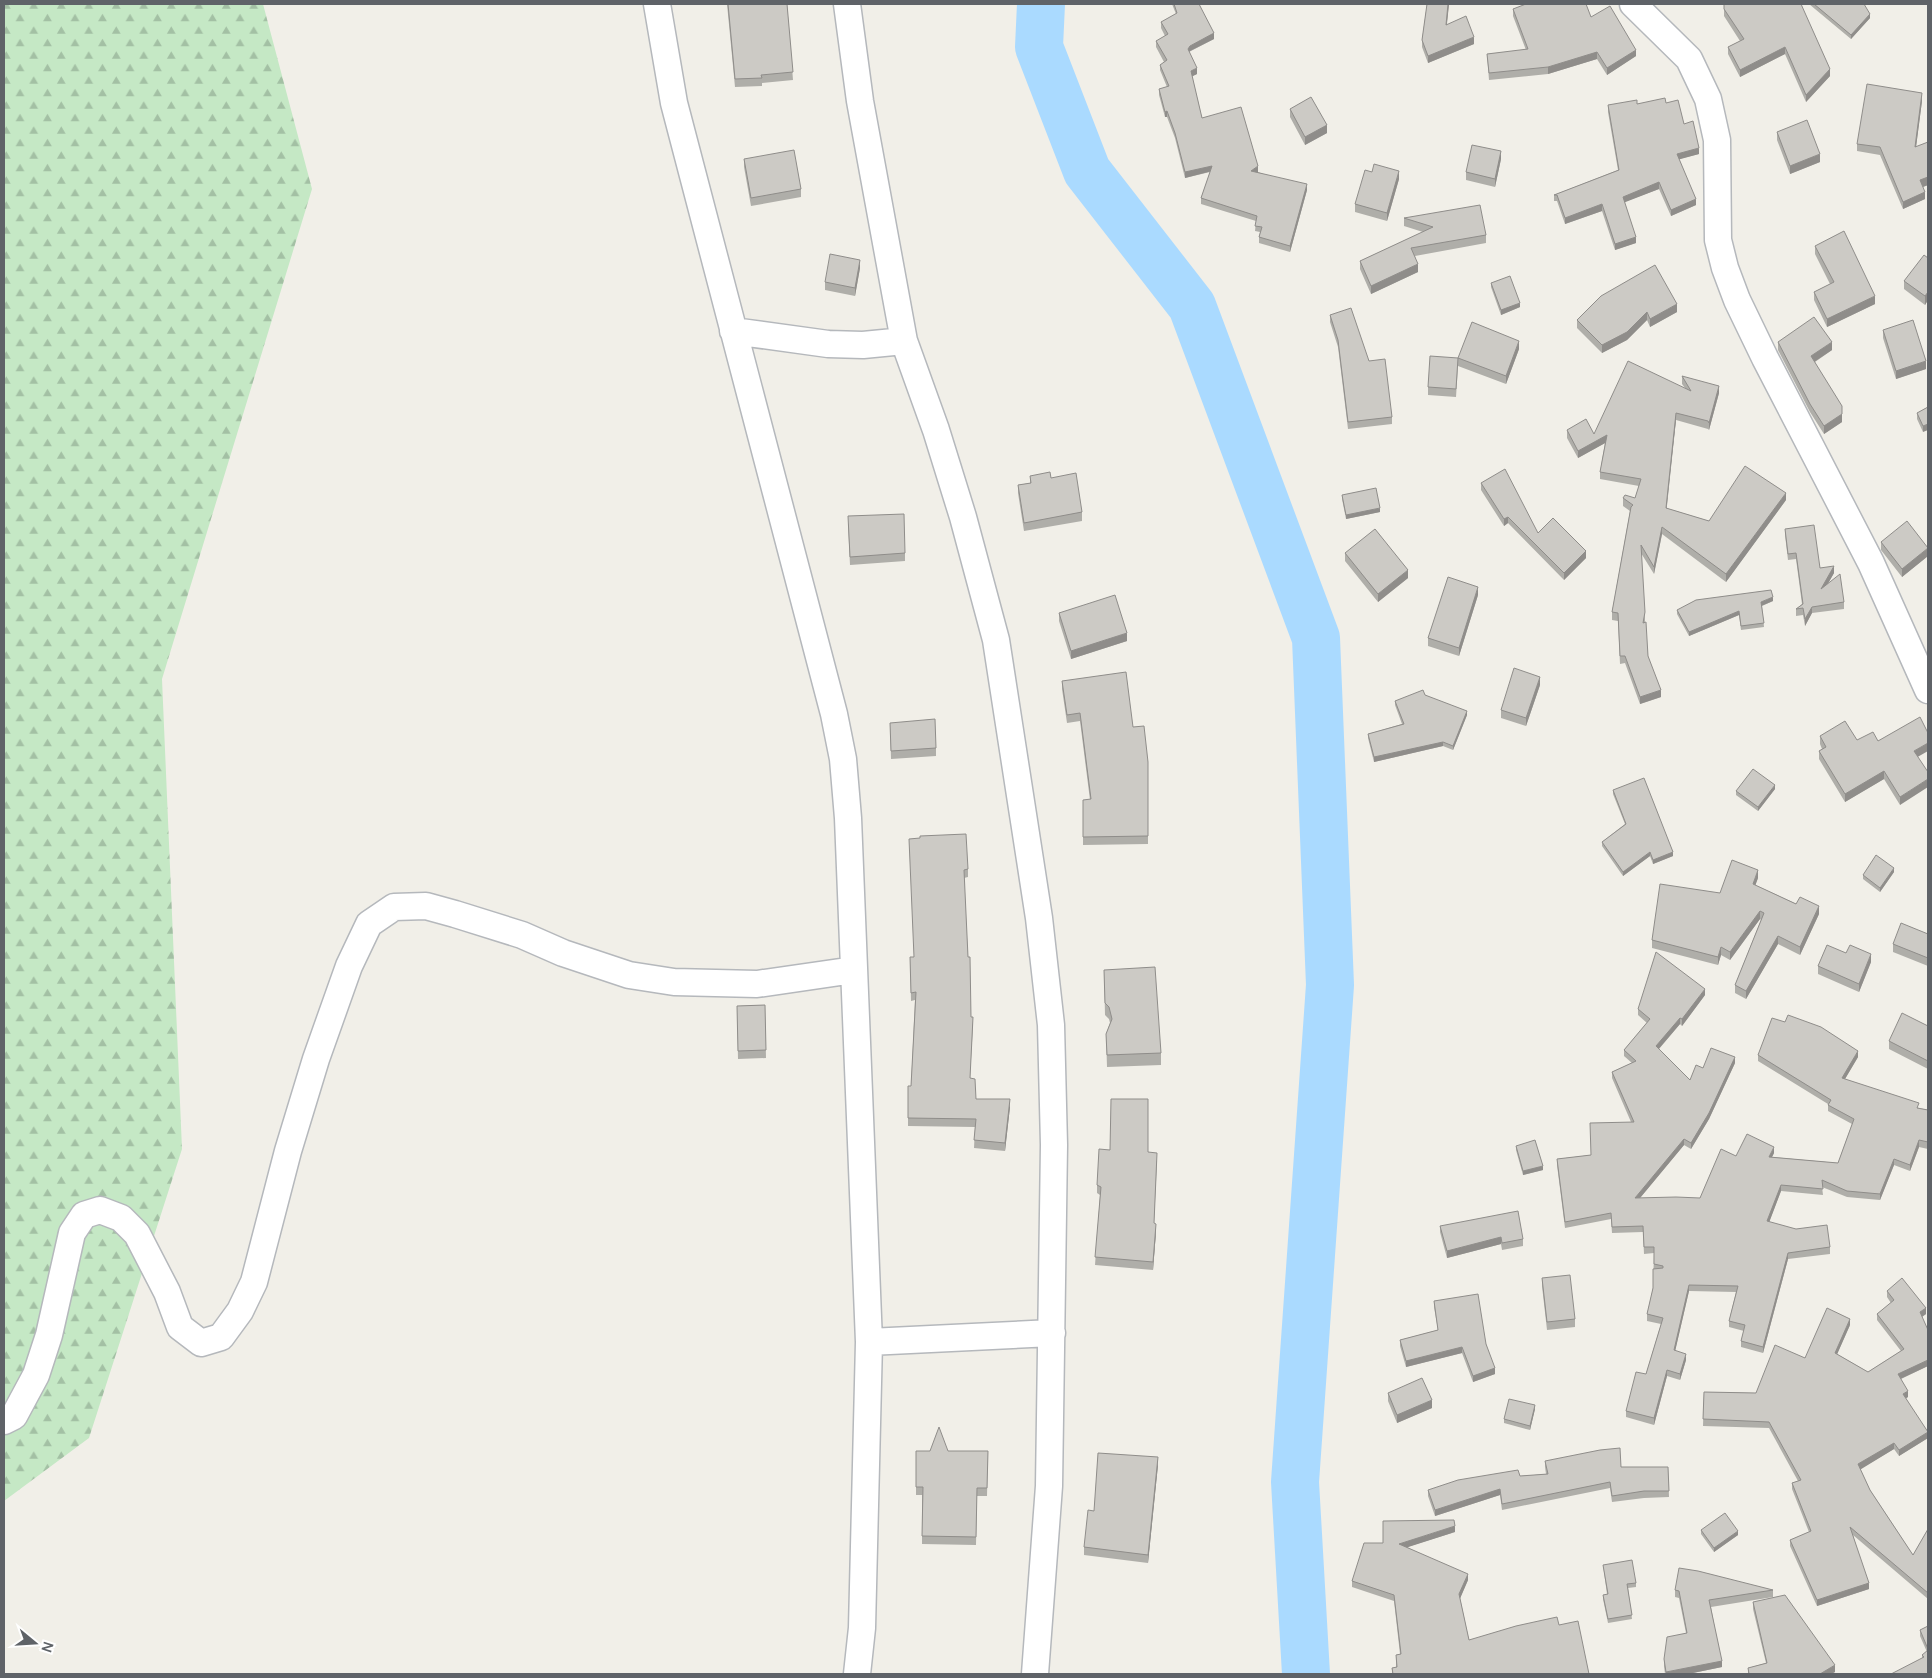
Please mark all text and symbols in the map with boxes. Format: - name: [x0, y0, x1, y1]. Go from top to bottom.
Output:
- north arrow: [10, 1618, 60, 1668]
- text: N: [37, 1639, 58, 1655]

